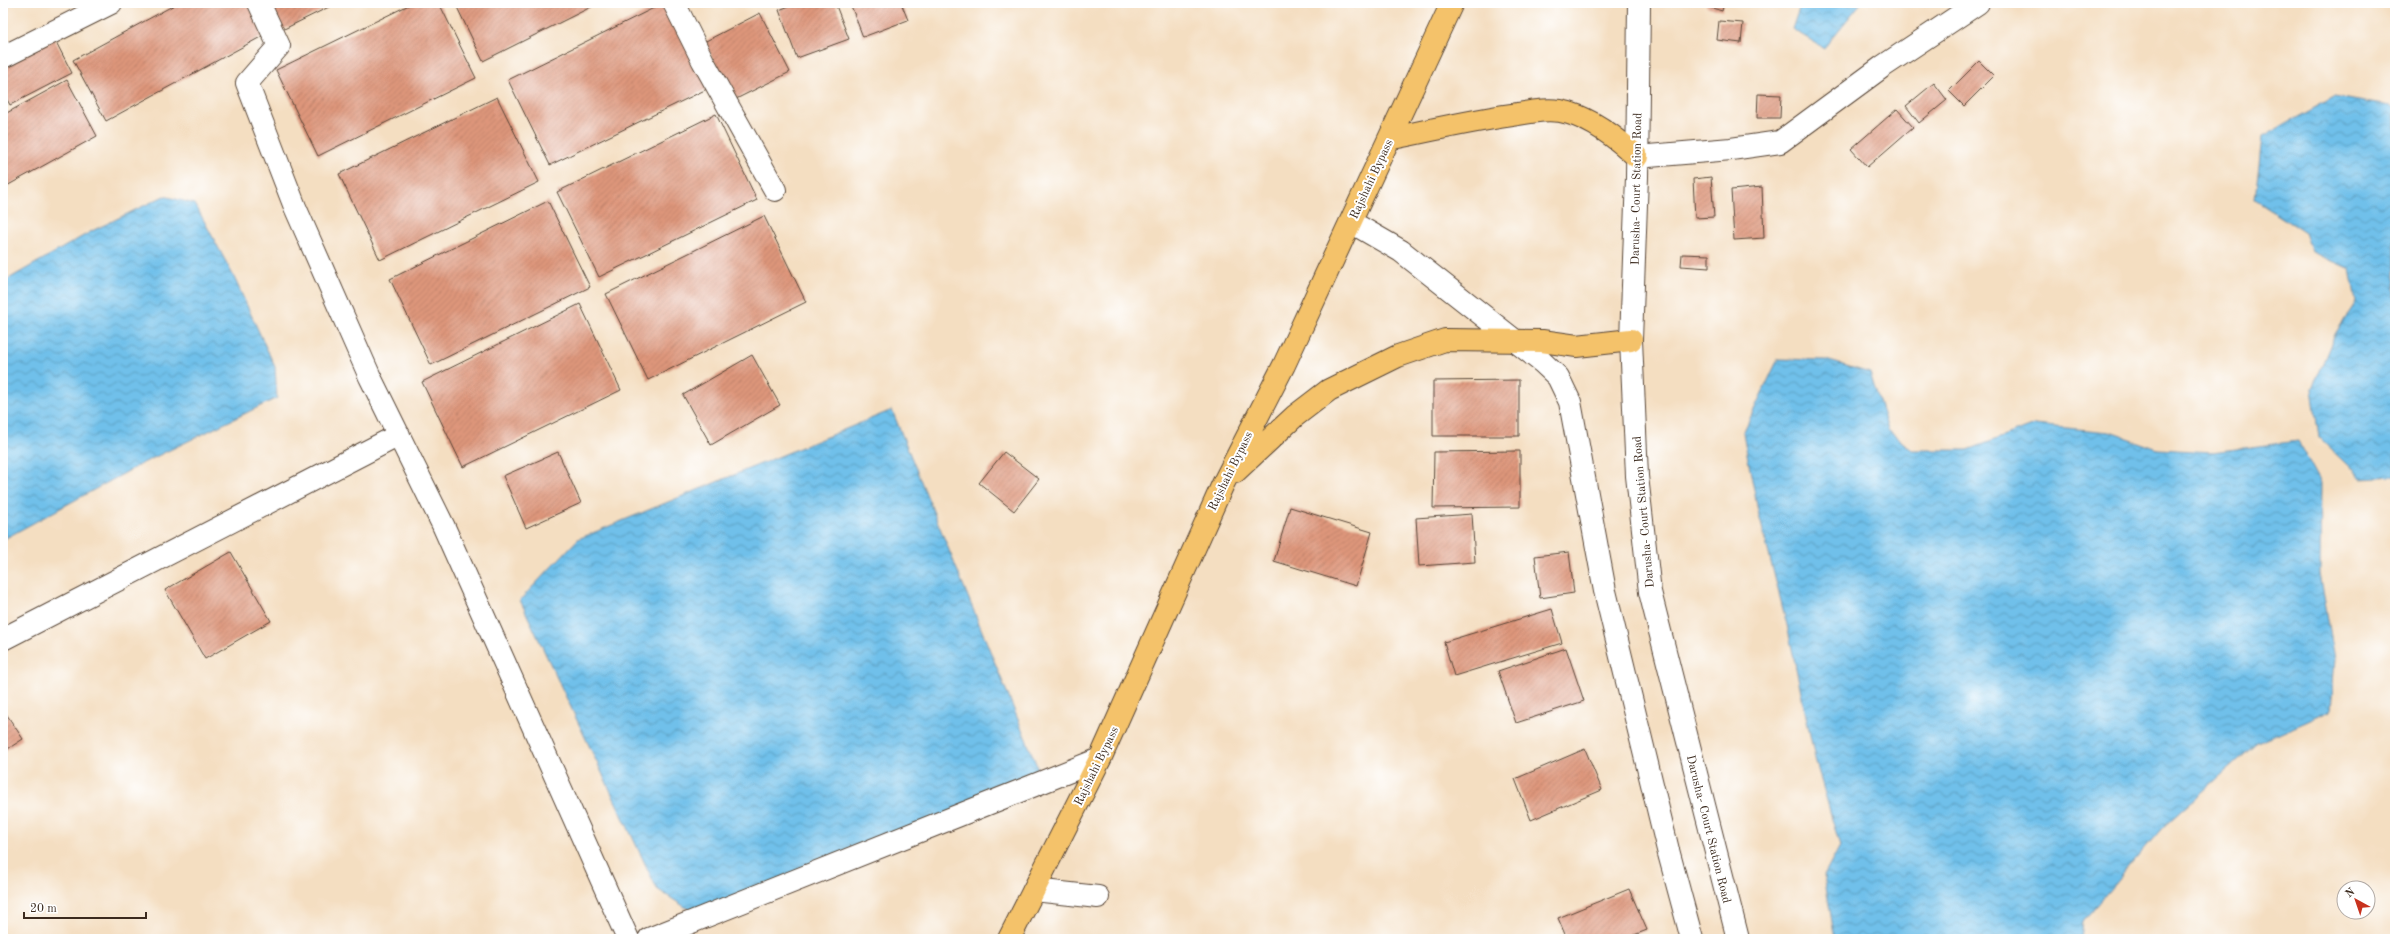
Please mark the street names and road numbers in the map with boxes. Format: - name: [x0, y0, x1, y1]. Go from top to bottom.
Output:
- street label: Darusha- Court Station Road: [1630, 113, 1644, 265]
- street label: Rajshahi Bypass: [1348, 138, 1396, 221]
- street label: Rajshahi Bypass: [1207, 430, 1255, 513]
- street label: Darusha- Court Station Road: [1631, 435, 1657, 588]
- street label: Rajshahi Bypass: [1073, 725, 1121, 808]
- street label: Darusha- Court Station Road: [1684, 754, 1732, 905]

